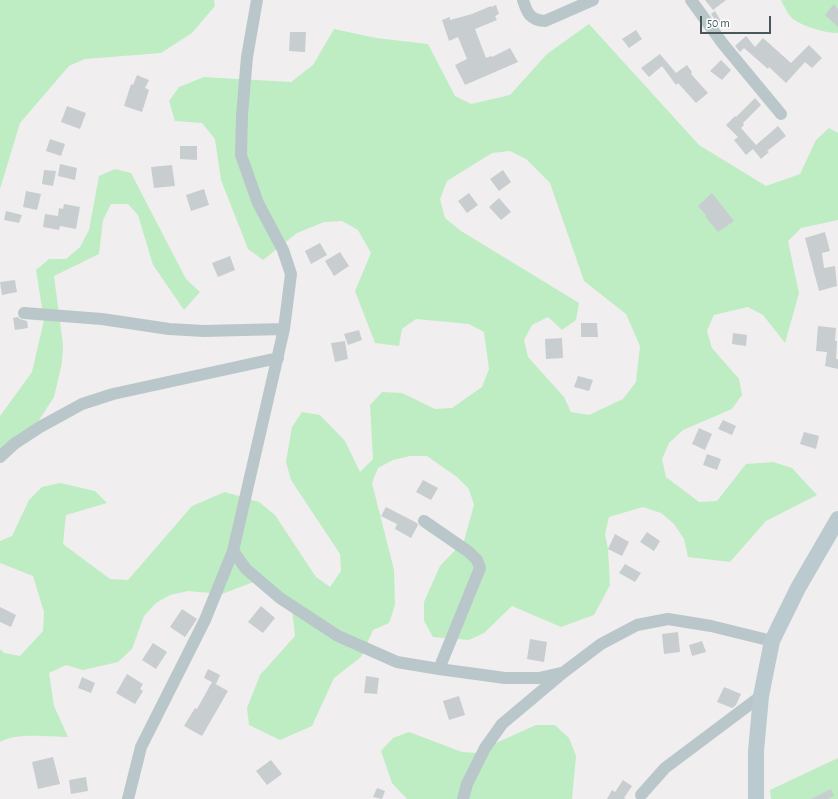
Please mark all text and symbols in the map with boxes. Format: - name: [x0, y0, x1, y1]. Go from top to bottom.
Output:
- scale bar: [702, 8, 773, 34]
- text: 50 m: [707, 17, 730, 29]

